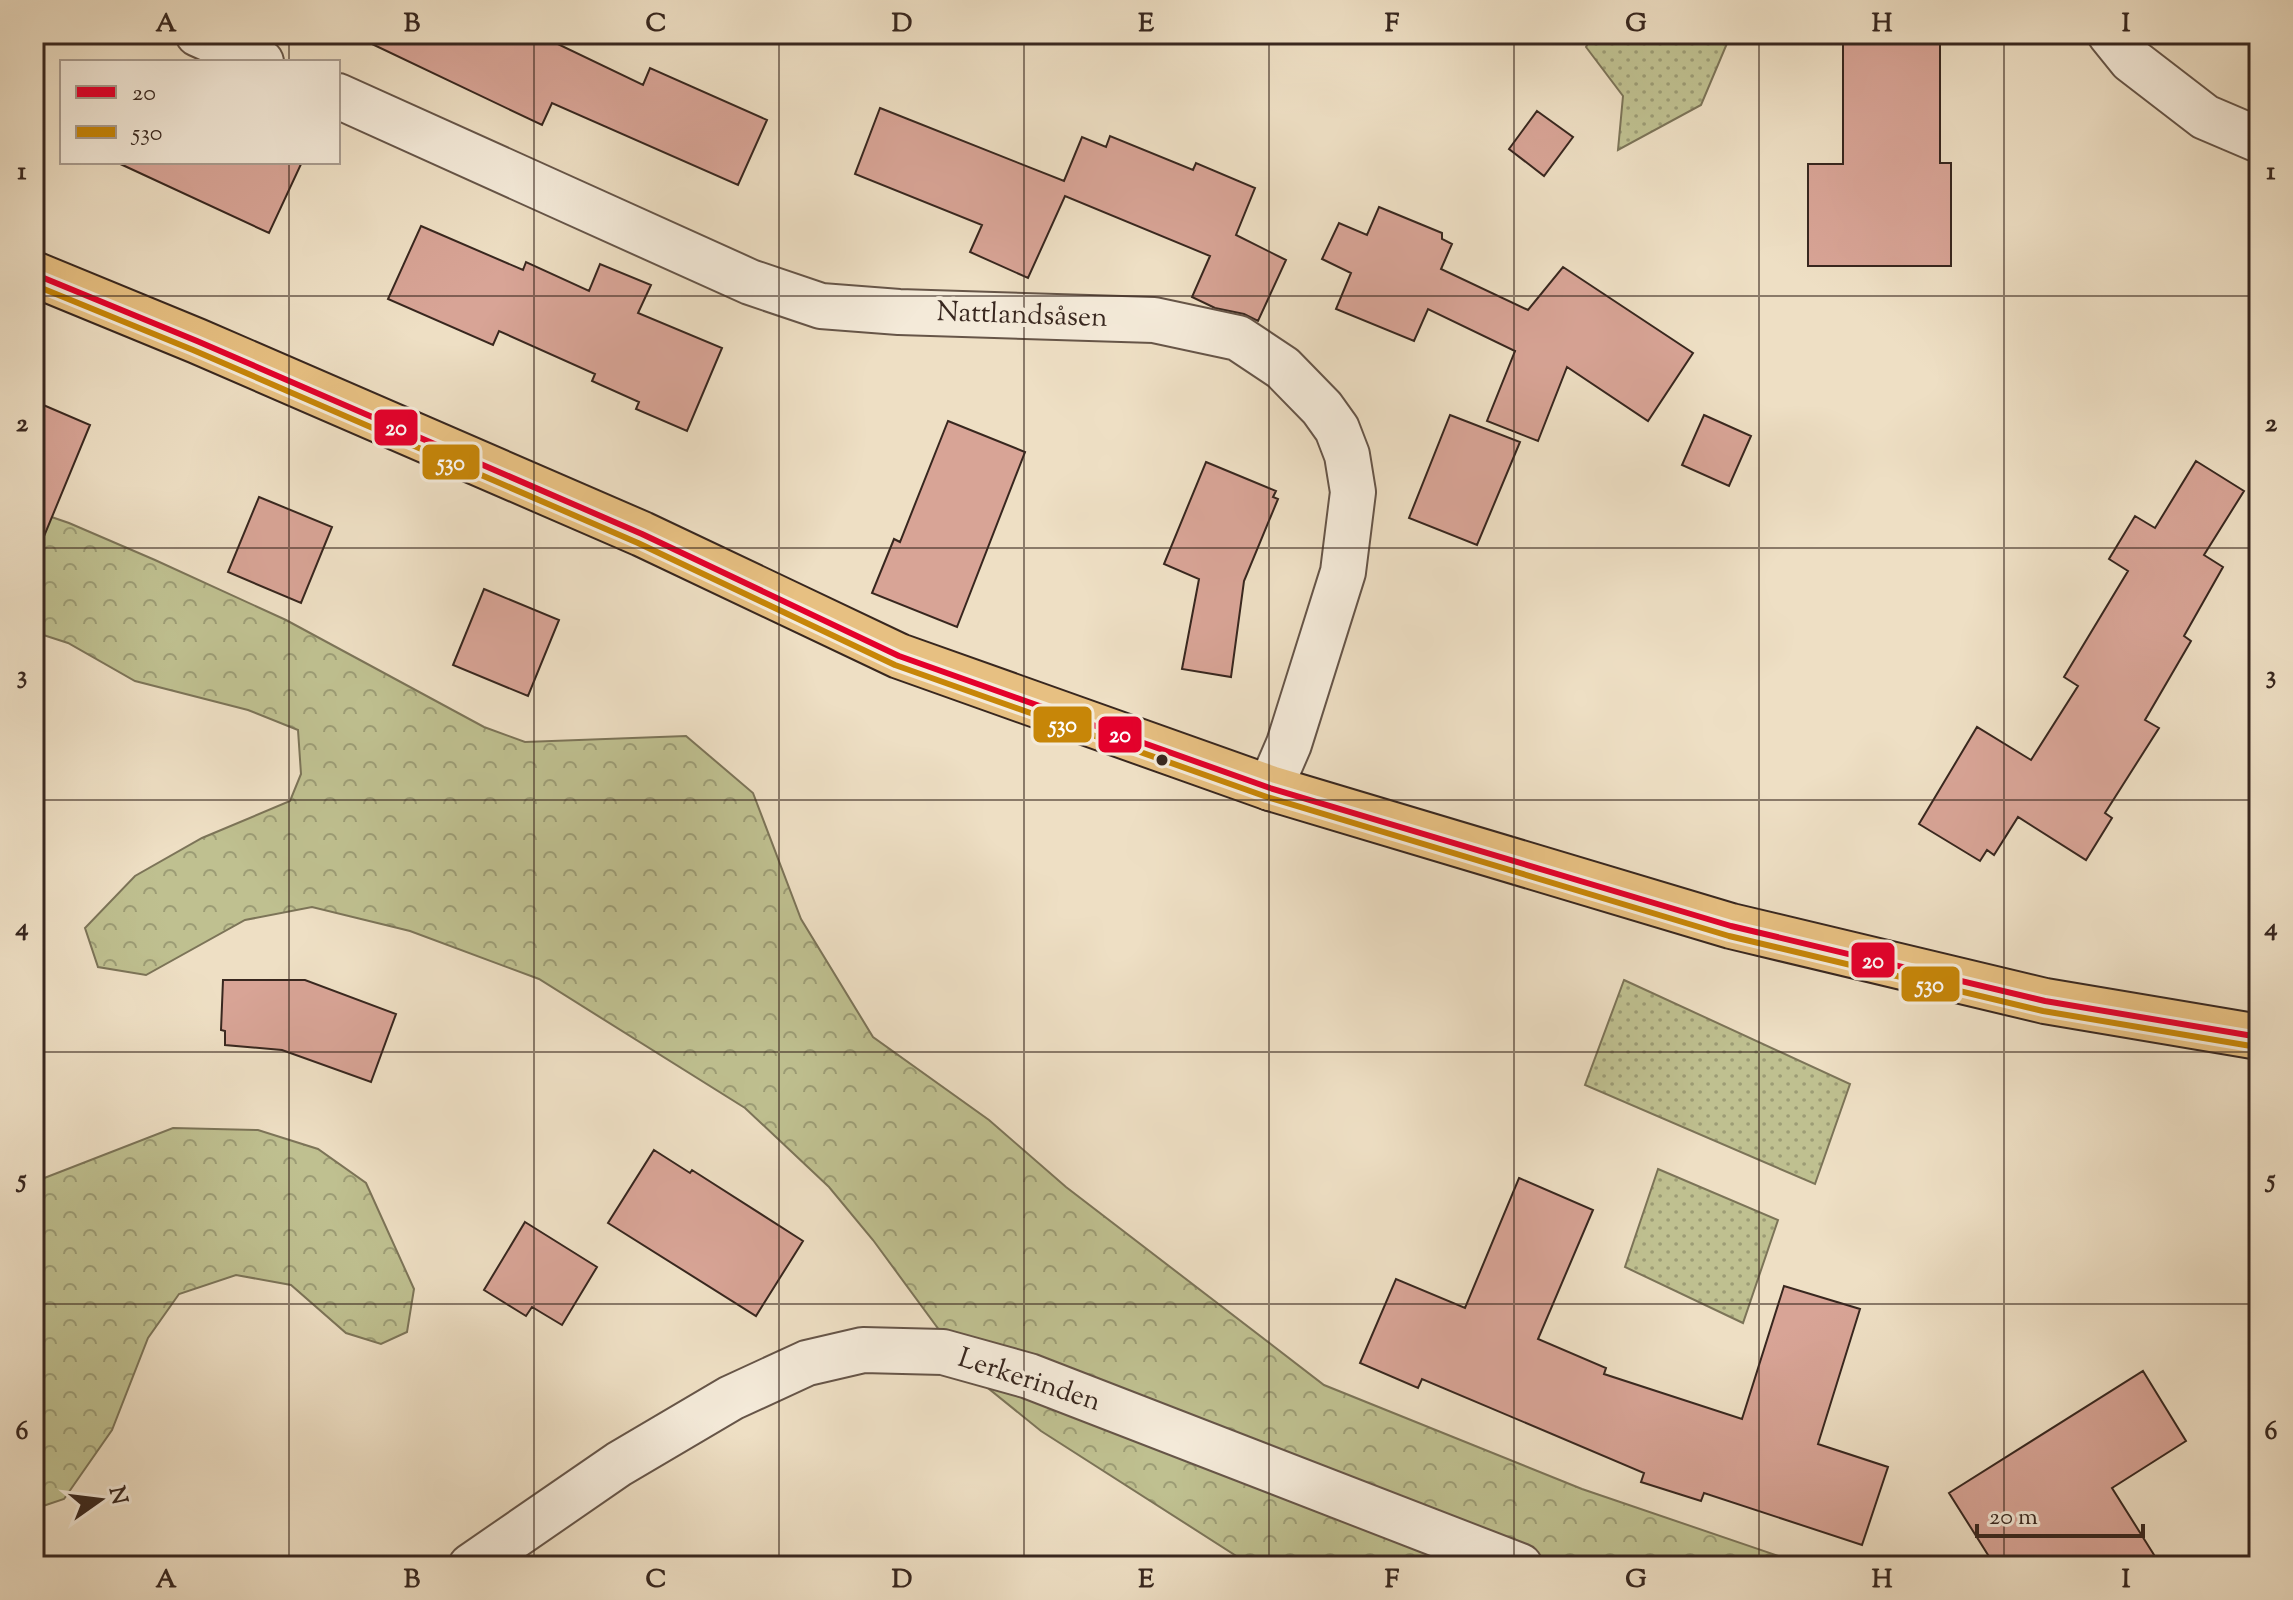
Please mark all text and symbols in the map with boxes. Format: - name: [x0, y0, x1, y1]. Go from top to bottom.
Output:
- text: A: [155, 6, 177, 43]
- text: B: [404, 6, 421, 43]
- text: C: [646, 6, 666, 43]
- text: D: [892, 6, 912, 43]
- text: E: [1138, 6, 1154, 43]
- text: F: [1385, 6, 1400, 43]
- text: G: [1625, 6, 1647, 43]
- text: H: [1872, 6, 1893, 43]
- text: I: [2122, 6, 2131, 43]
- legend: [60, 60, 340, 164]
- text: 20: [132, 77, 156, 111]
- text: 530: [130, 117, 162, 151]
- text: 1: [18, 154, 27, 191]
- text: 1: [2267, 154, 2276, 191]
- street label: Nattlandsåsen: [936, 293, 1108, 339]
- text: 2: [16, 406, 29, 443]
- text: 2: [2265, 406, 2278, 443]
- line badge: 20: [373, 408, 419, 447]
- text: 20: [385, 414, 407, 446]
- line badge: 530: [421, 443, 481, 481]
- text: 530: [435, 449, 465, 481]
- text: 3: [17, 658, 27, 695]
- text: 3: [2266, 658, 2276, 695]
- line badge: 530: [1032, 705, 1093, 744]
- text: 530: [1047, 711, 1077, 743]
- line badge: 20: [1097, 715, 1143, 754]
- text: 20: [1109, 721, 1131, 753]
- unlabelled marker: [1154, 752, 1170, 768]
- text: 4: [14, 910, 29, 947]
- text: 4: [2263, 910, 2278, 947]
- line badge: 20: [1850, 941, 1896, 979]
- text: 20: [1862, 947, 1884, 979]
- line badge: 530: [1900, 965, 1961, 1003]
- text: 530: [1914, 971, 1944, 1003]
- text: 5: [16, 1162, 27, 1199]
- text: 5: [2265, 1162, 2276, 1199]
- street label: Lerkerinden: [952, 1339, 1106, 1423]
- text: 6: [16, 1414, 29, 1451]
- text: 6: [2265, 1414, 2278, 1451]
- north arrow: [60, 1460, 140, 1540]
- text: N: [99, 1483, 134, 1509]
- scale bar: [1977, 1488, 2143, 1538]
- text: 20 m: [1989, 1501, 2038, 1535]
- text: A: [155, 1562, 177, 1599]
- text: B: [404, 1562, 421, 1599]
- text: C: [646, 1562, 666, 1599]
- text: D: [892, 1562, 912, 1599]
- text: E: [1138, 1562, 1154, 1599]
- text: F: [1385, 1562, 1400, 1599]
- text: G: [1625, 1562, 1647, 1599]
- text: H: [1872, 1562, 1893, 1599]
- text: I: [2122, 1562, 2131, 1599]

